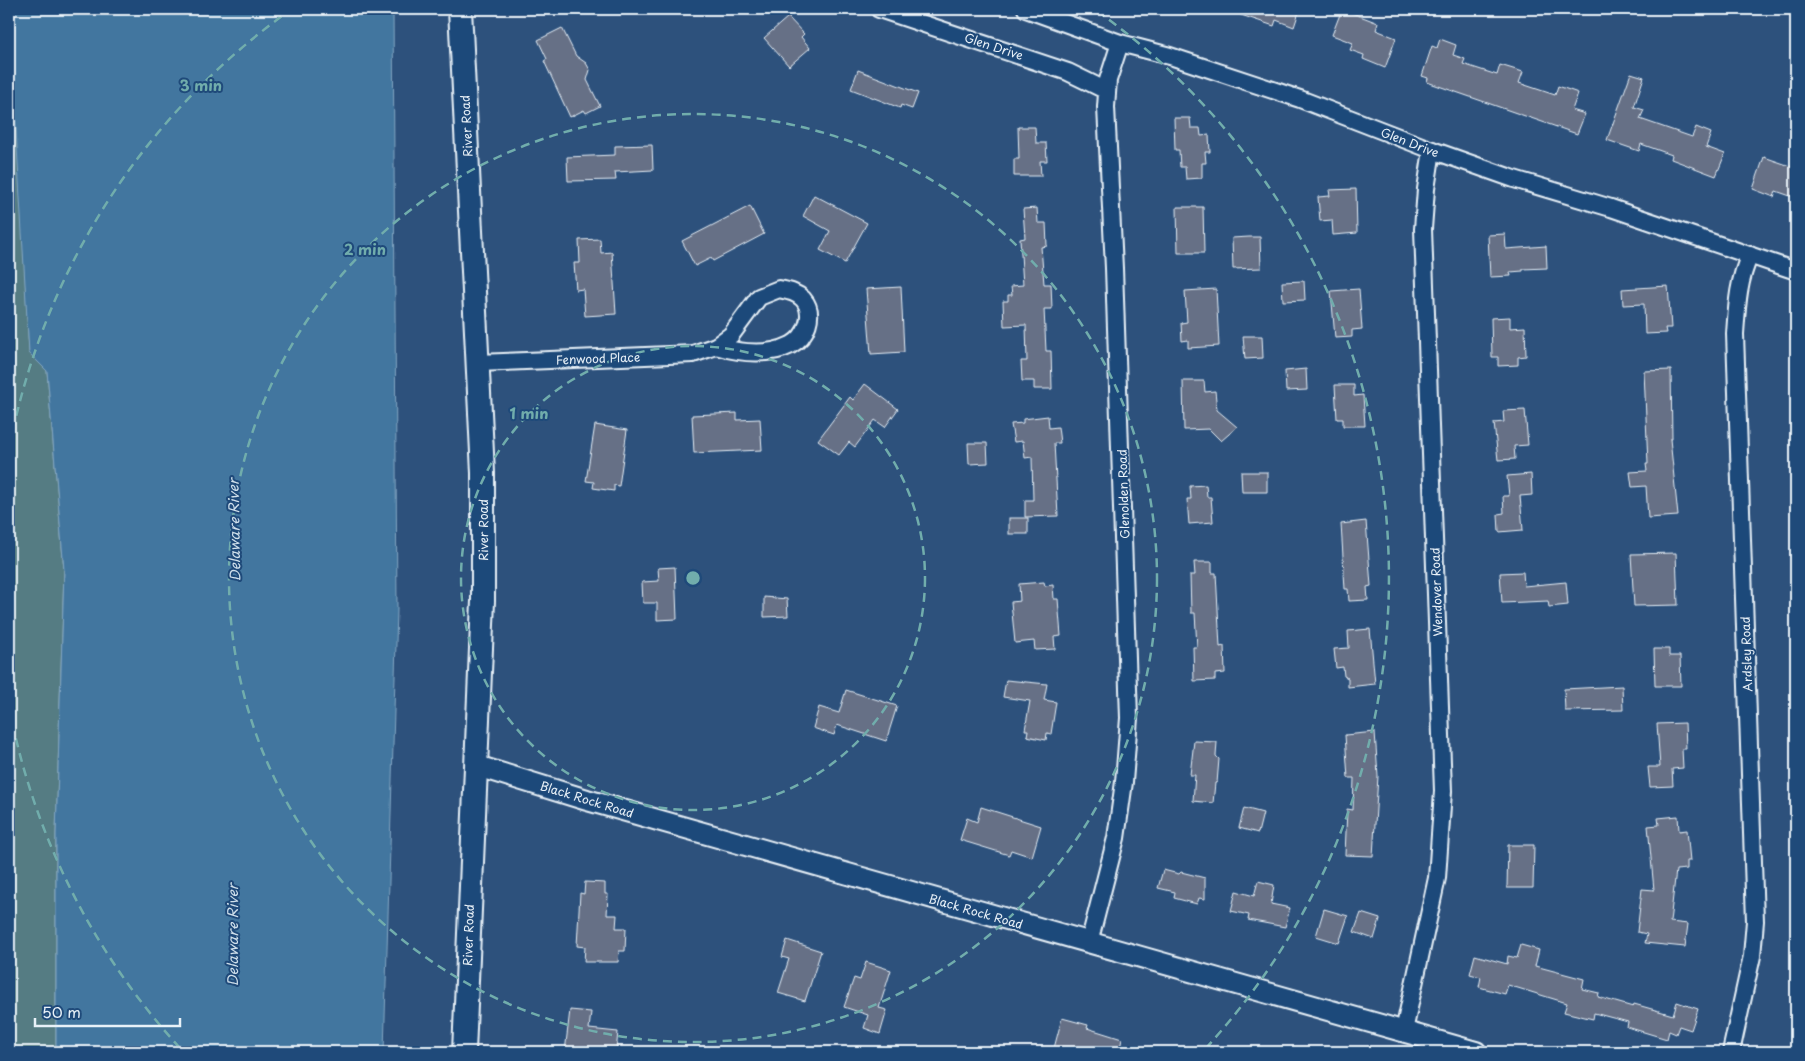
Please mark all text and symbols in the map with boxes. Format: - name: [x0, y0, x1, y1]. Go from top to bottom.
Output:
- street label: Glen Drive: [962, 28, 1026, 64]
- text: 3 min: [180, 73, 222, 96]
- street label: River Road: [455, 95, 477, 157]
- street label: Glen Drive: [1378, 123, 1442, 161]
- text: 2 min: [344, 237, 386, 260]
- street label: Fenwood Place: [556, 348, 640, 368]
- text: 1 min: [510, 401, 548, 424]
- street label: Glenolden Road: [1112, 449, 1134, 539]
- water label: Delaware River: [223, 476, 245, 581]
- street label: River Road: [474, 499, 492, 561]
- street label: Wendover Road: [1425, 547, 1447, 637]
- centre of rings: [684, 569, 702, 587]
- street label: Ardsley Road: [1736, 616, 1756, 692]
- street label: Black Rock Road: [538, 776, 636, 822]
- water label: Delaware River: [222, 881, 243, 986]
- street label: Black Rock Road: [927, 889, 1025, 933]
- street label: River Road: [458, 904, 478, 966]
- scale bar: [35, 996, 180, 1028]
- text: 50 m: [42, 1000, 81, 1023]

